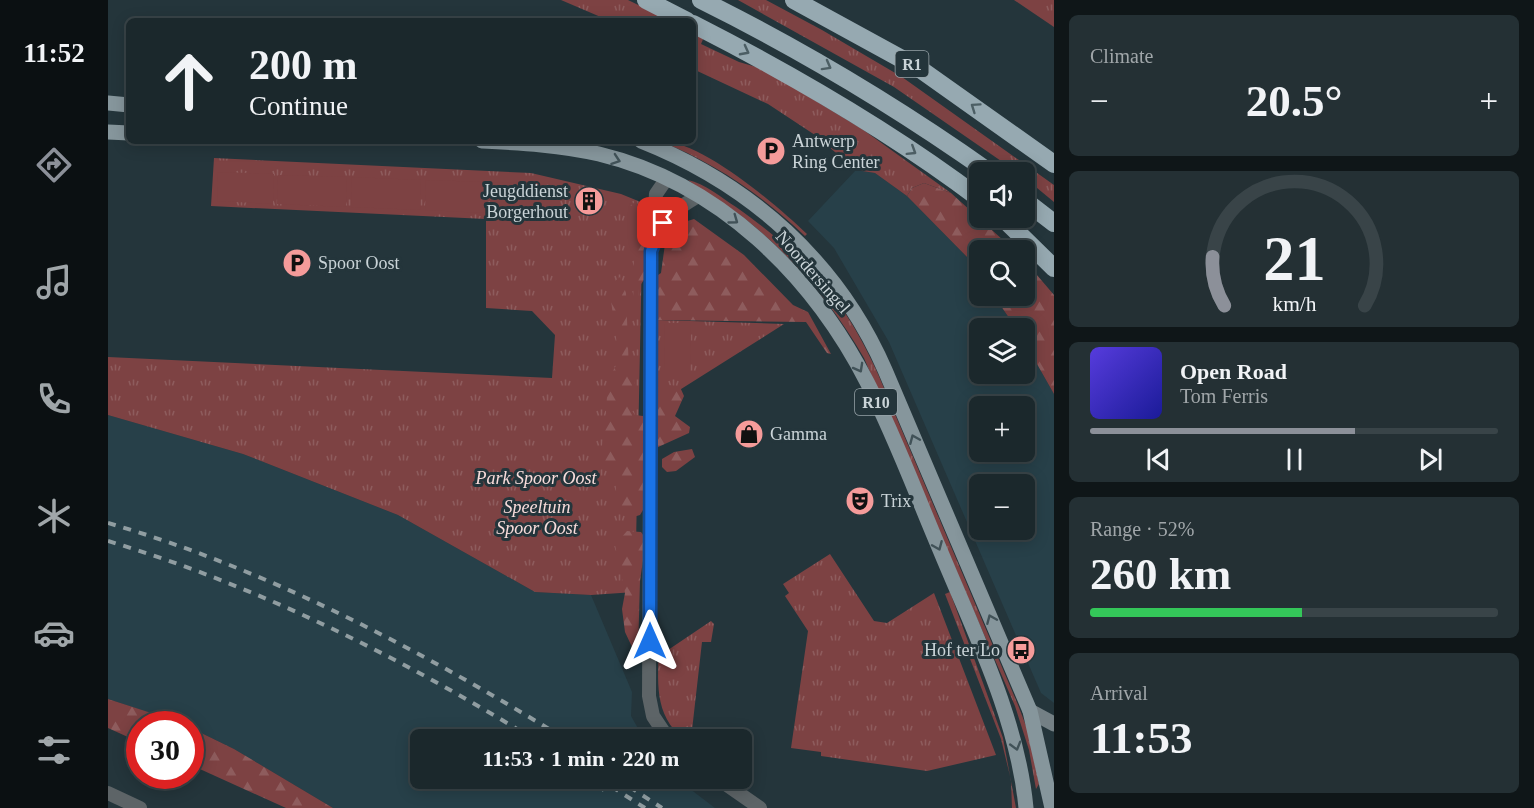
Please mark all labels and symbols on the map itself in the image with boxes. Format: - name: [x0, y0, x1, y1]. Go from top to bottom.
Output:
- one-way arrow: [739, 44, 749, 55]
- road number: R1: [896, 51, 928, 77]
- one-way arrow: [821, 59, 831, 70]
- one-way arrow: [971, 103, 982, 114]
- place label: Antwerp Ring Center: [792, 131, 880, 172]
- parking icon: Antwerp Ring Center: [755, 135, 787, 167]
- one-way arrow: [906, 143, 916, 155]
- one-way arrow: [610, 152, 621, 165]
- place label: Jeugddienst Borgerhout: [483, 181, 568, 222]
- building icon: Jeugddienst Borgerhout: [573, 185, 605, 217]
- pin: [637, 197, 688, 248]
- one-way arrow: [728, 213, 739, 224]
- street label: Noordersingel: [772, 227, 854, 317]
- parking icon: Spoor Oost: [281, 247, 313, 279]
- place label: Spoor Oost: [318, 253, 400, 273]
- one-way arrow: [852, 361, 863, 372]
- road number: R10: [855, 389, 897, 415]
- shop icon: Gamma: [733, 418, 765, 450]
- place label: Gamma: [770, 424, 827, 444]
- one-way arrow: [910, 435, 922, 446]
- park label: Park Spoor Oost: [475, 468, 597, 488]
- theatre icon: Trix: [844, 485, 876, 517]
- place label: Trix: [881, 491, 911, 511]
- park label: Speeltuin Spoor Oost: [496, 497, 579, 538]
- one-way arrow: [931, 540, 943, 551]
- position arrow: [618, 609, 682, 673]
- one-way arrow: [986, 614, 998, 625]
- bus stop icon: Hof ter Lo: [1005, 634, 1037, 666]
- place label: Hof ter Lo: [924, 640, 1000, 660]
- speed limit sign: 30: [126, 711, 204, 789]
- one-way arrow: [1009, 740, 1021, 751]

